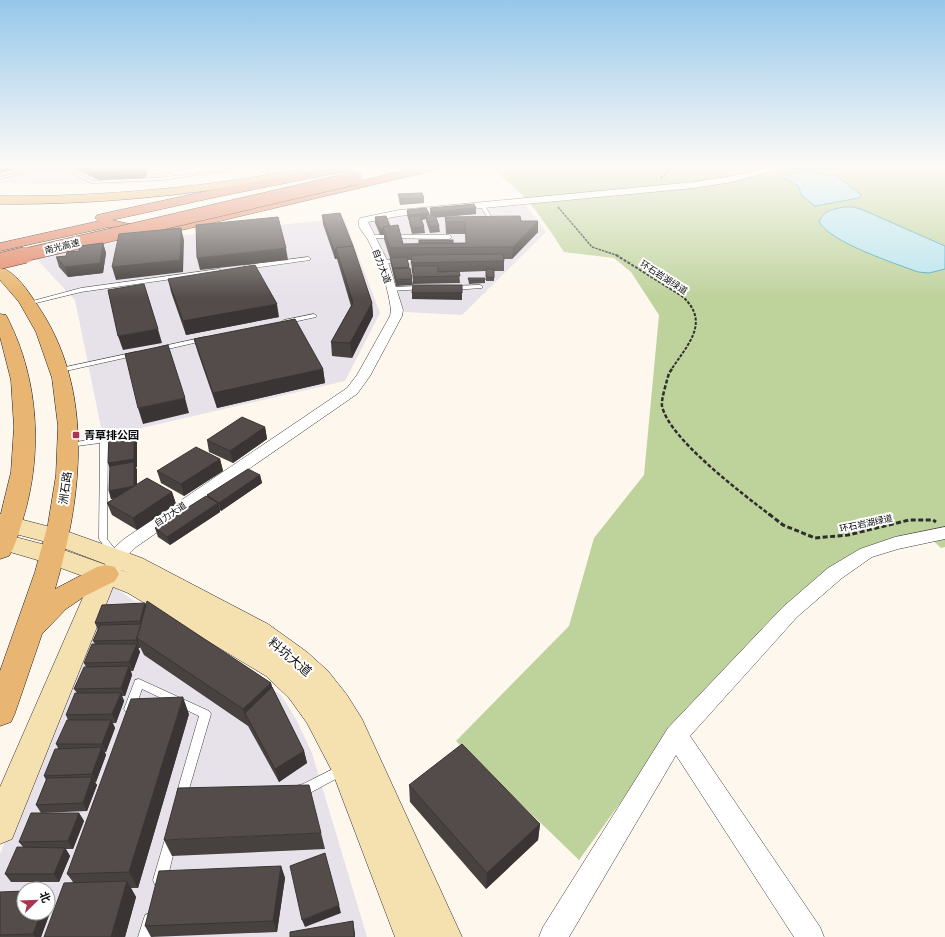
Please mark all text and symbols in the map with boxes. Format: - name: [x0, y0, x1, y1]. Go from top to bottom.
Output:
- street label: 南光高速: [43, 236, 81, 256]
- street label: 自力大道: [370, 247, 394, 285]
- street label: 环石岩湖绿道: [638, 258, 690, 296]
- place label: 青草排公园: [84, 428, 139, 442]
- marker: 青草排公园: [71, 430, 81, 440]
- street label: 洲石路: [56, 471, 74, 505]
- street label: 自力大道: [152, 499, 188, 529]
- street label: 环石岩湖绿道: [838, 512, 894, 534]
- street label: 料坑大道: [265, 634, 315, 680]
- north arrow: [16, 881, 56, 921]
- text: 北: [37, 889, 54, 905]

